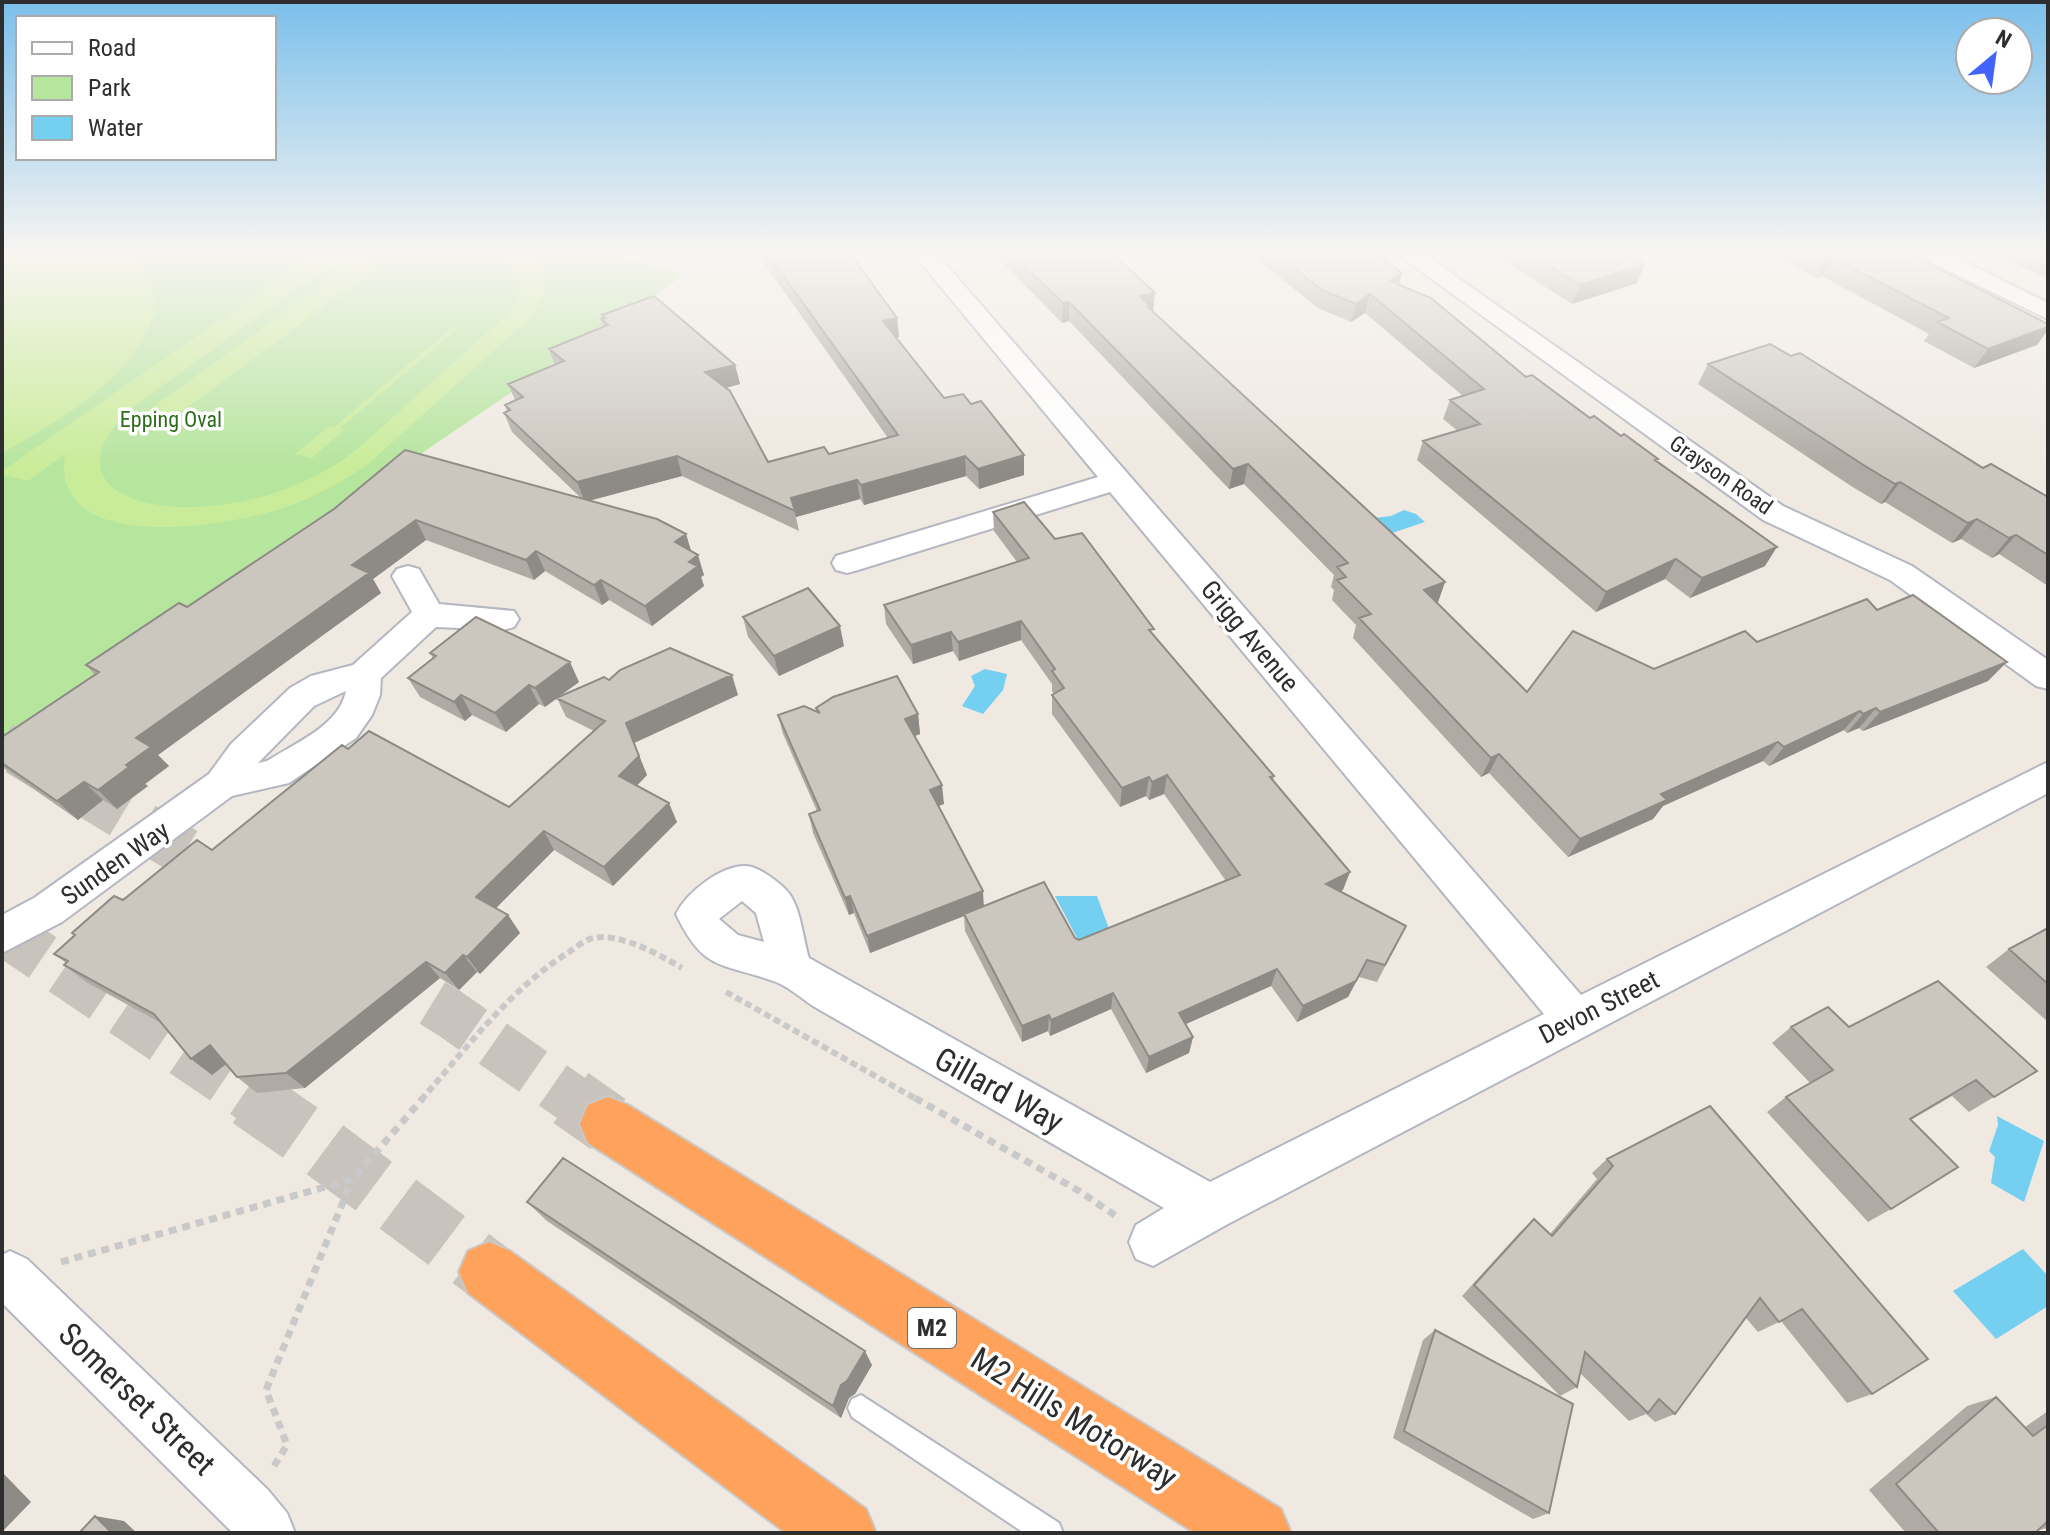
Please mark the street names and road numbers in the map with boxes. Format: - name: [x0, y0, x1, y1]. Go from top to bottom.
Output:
- street label: Grayson Road: [1665, 430, 1777, 520]
- street label: Grigg Avenue: [1195, 574, 1305, 698]
- street label: Sunden Way: [55, 815, 175, 911]
- street label: Devon Street: [1534, 964, 1664, 1050]
- street label: Gillard Way: [928, 1039, 1070, 1141]
- road number: M2: [908, 1308, 956, 1348]
- street label: Somerset Street: [51, 1315, 223, 1483]
- street label: M2 Hills Motorway: [964, 1339, 1184, 1497]

